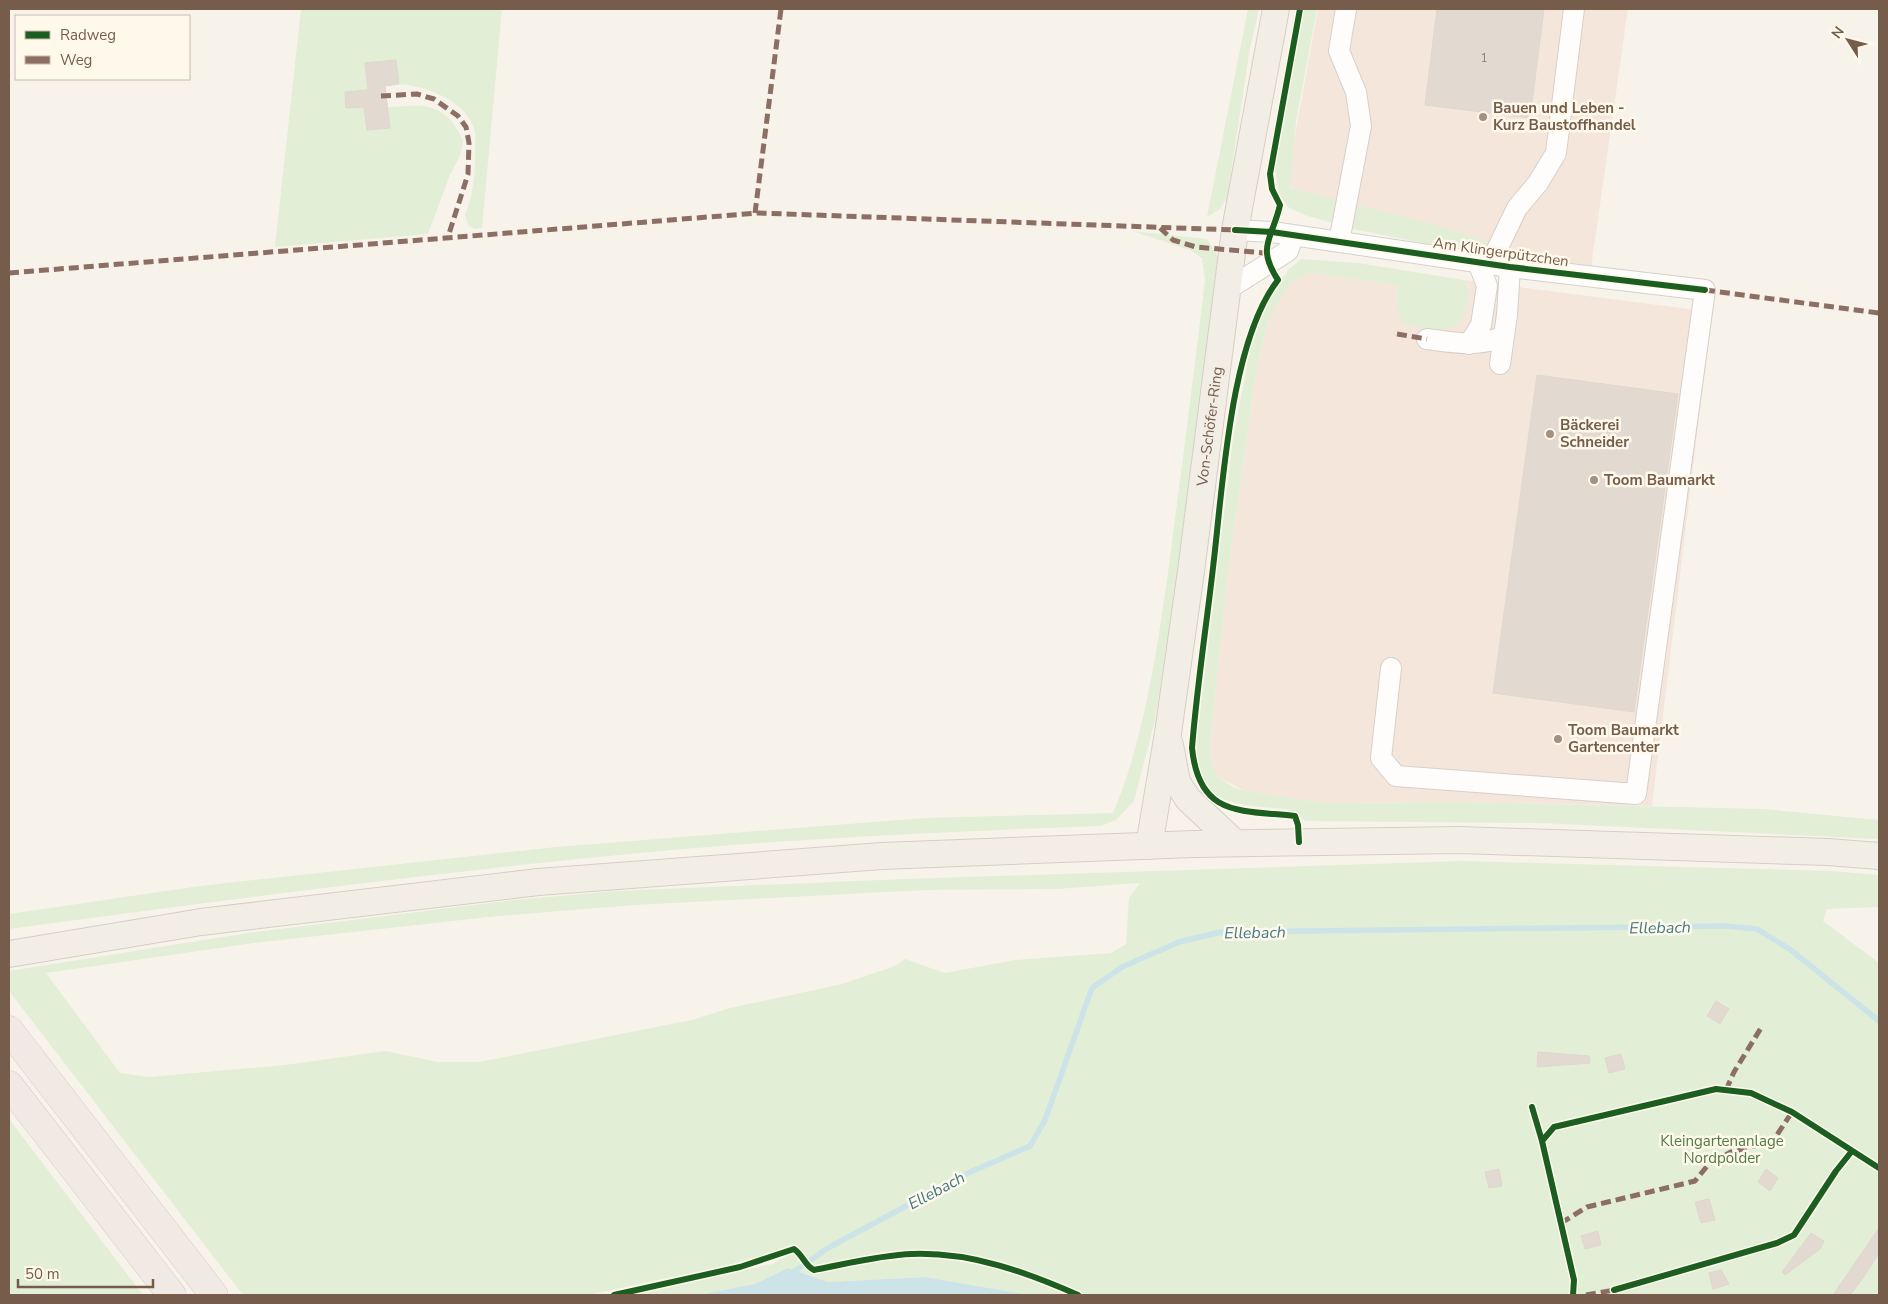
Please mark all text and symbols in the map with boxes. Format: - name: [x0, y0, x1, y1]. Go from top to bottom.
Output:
- legend: [15, 15, 190, 80]
- north arrow: [1823, 15, 1873, 65]
- text: N: [1827, 23, 1849, 42]
- text: Radweg: [60, 25, 116, 45]
- text: Weg: [60, 50, 92, 70]
- house number: 1: [1480, 50, 1488, 66]
- place label: Bauen und Leben - Kurz Baustoffhandel: [1493, 98, 1636, 135]
- marker: Bauen und Leben - Kurz Baustoffhandel: [1477, 111, 1489, 123]
- street label: Am Klingerpützchen: [1432, 233, 1570, 271]
- street label: Von-Schöfer-Ring: [1192, 365, 1227, 488]
- place label: Bäckerei Schneider: [1560, 415, 1629, 452]
- marker: Bäckerei Schneider: [1544, 428, 1556, 440]
- place label: Toom Baumarkt: [1604, 470, 1715, 490]
- marker: Toom Baumarkt: [1588, 474, 1600, 486]
- place label: Toom Baumarkt Gartencenter: [1568, 720, 1679, 757]
- marker: Toom Baumarkt Gartencenter: [1552, 733, 1564, 745]
- water label: Ellebach: [1629, 916, 1691, 940]
- water label: Ellebach: [1224, 921, 1286, 945]
- park label: Kleingartenanlage Nordpolder: [1660, 1131, 1784, 1168]
- water label: Ellebach: [904, 1167, 969, 1215]
- scale bar: [18, 1256, 152, 1288]
- text: 50 m: [25, 1264, 60, 1284]

